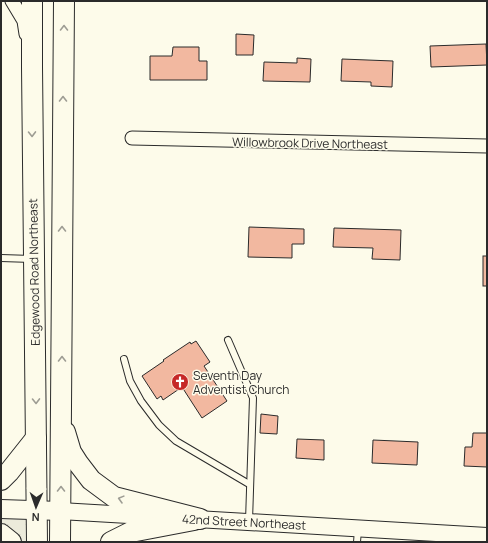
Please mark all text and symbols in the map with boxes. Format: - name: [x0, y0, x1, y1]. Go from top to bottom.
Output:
- one-way arrow: [60, 25, 68, 31]
- one-way arrow: [59, 96, 67, 102]
- one-way arrow: [28, 131, 37, 137]
- street label: Willowbrook Drive Northeast: [232, 133, 388, 153]
- street label: Edgewood Road Northeast: [24, 198, 44, 346]
- one-way arrow: [58, 226, 66, 232]
- one-way arrow: [57, 356, 66, 362]
- place label: Seventh Day Adventist Church: [193, 367, 289, 398]
- church icon: Seventh Day Adventist Church: [170, 372, 190, 392]
- one-way arrow: [32, 398, 40, 404]
- one-way arrow: [57, 486, 65, 492]
- north arrow: [16, 487, 56, 527]
- one-way arrow: [118, 495, 125, 504]
- text: N: [31, 510, 40, 525]
- street label: 42nd Street Northeast: [181, 510, 307, 534]

